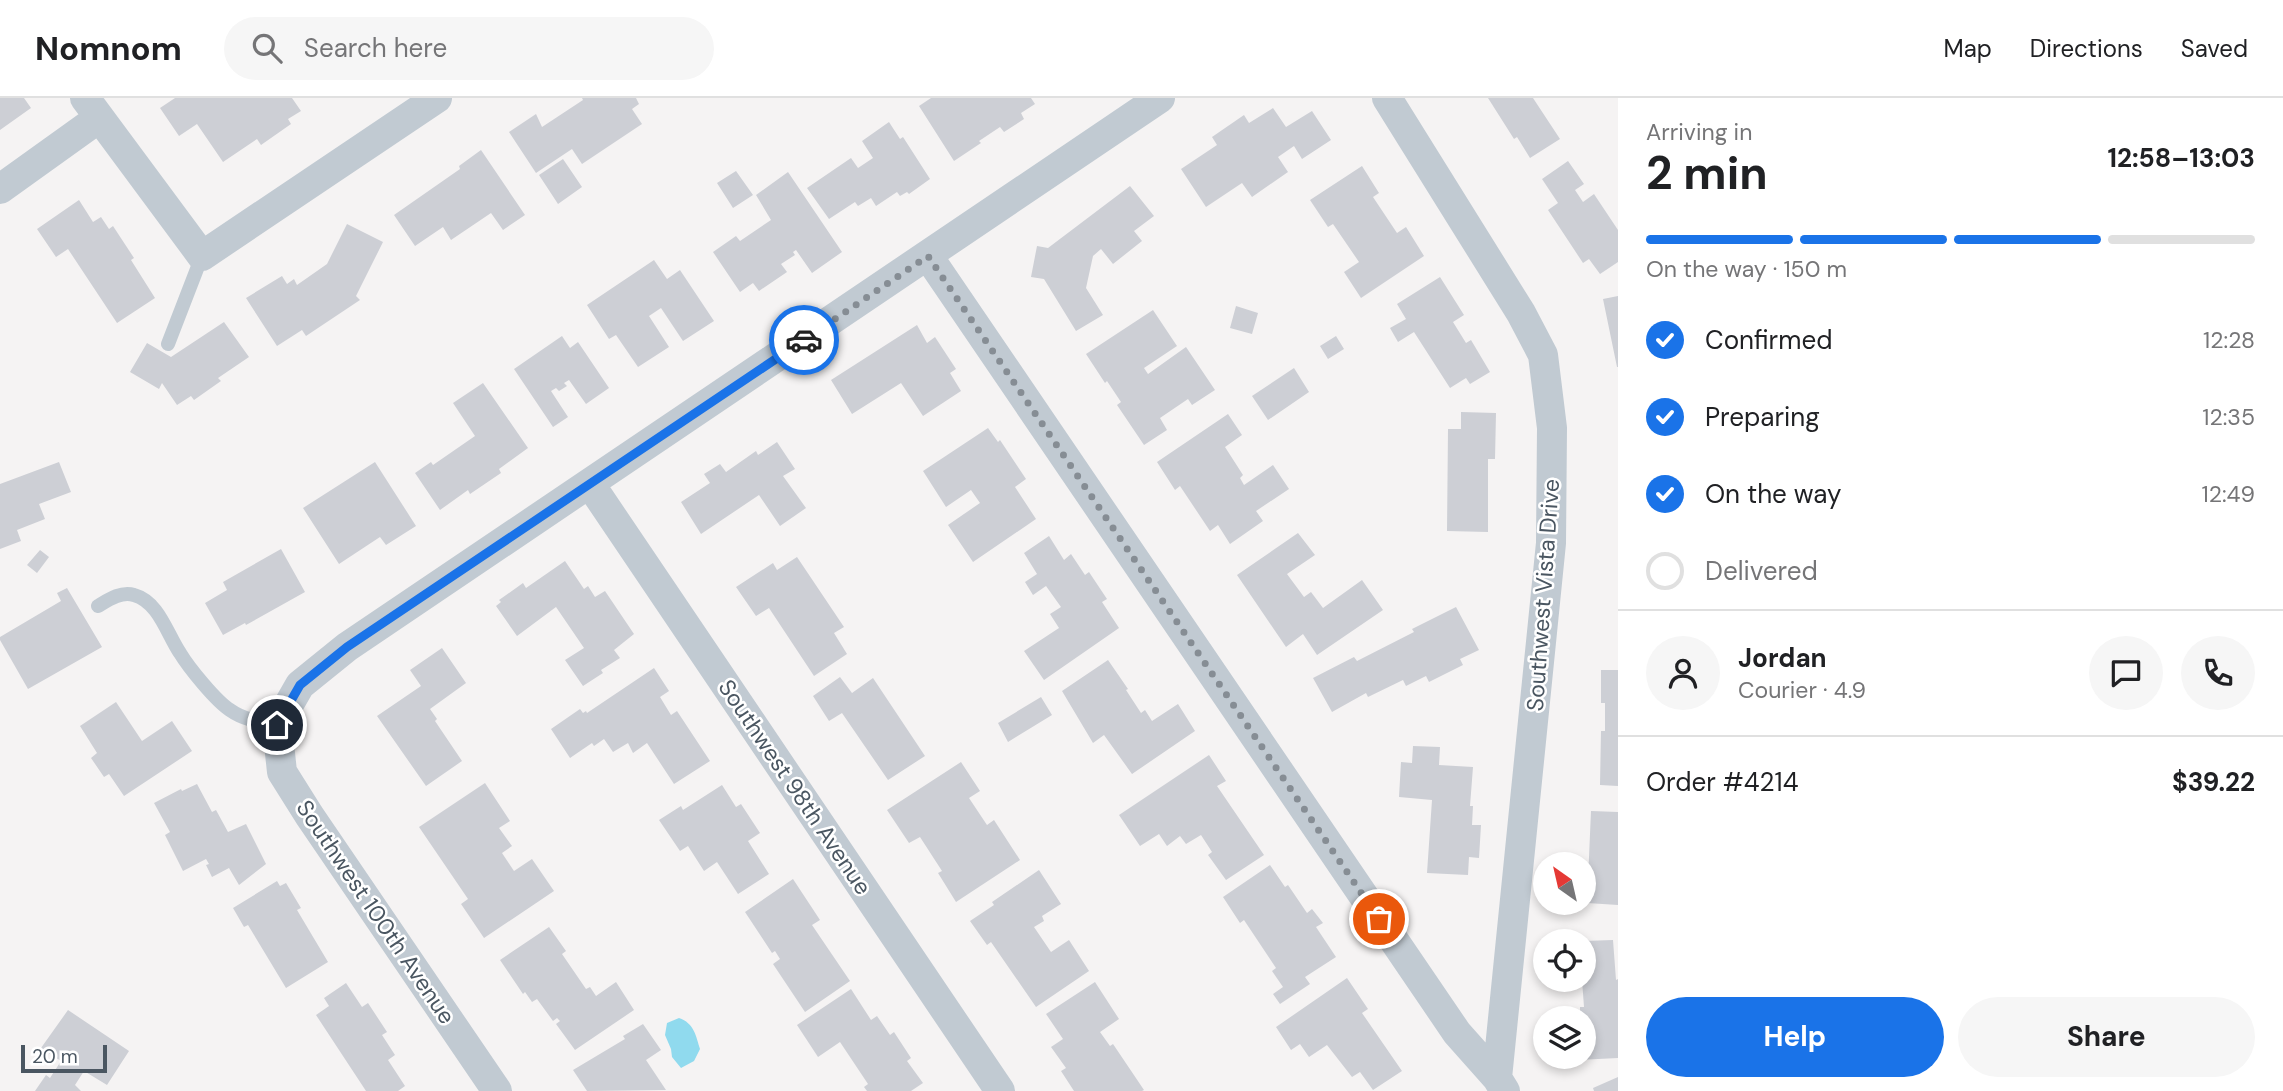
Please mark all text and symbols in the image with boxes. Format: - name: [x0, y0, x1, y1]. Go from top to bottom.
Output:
- search box: [224, 17, 714, 80]
- text: Nomnom: [35, 27, 182, 70]
- icon: search: [248, 29, 286, 67]
- text: Search here: [304, 31, 447, 65]
- text: Map: [1944, 33, 1992, 64]
- text: Directions: [2030, 33, 2143, 64]
- text: Saved: [2181, 33, 2248, 64]
- text: Arriving in: [1646, 117, 1752, 147]
- text: 12:58–13:03: [2107, 141, 2255, 175]
- text: 2 min: [1646, 143, 1768, 203]
- text: On the way · 150 m: [1646, 254, 1847, 284]
- courier: [769, 305, 839, 375]
- icon: car: [785, 321, 823, 359]
- icon: check: [1646, 321, 1684, 359]
- text: Confirmed: [1705, 323, 1832, 357]
- text: 12:28: [2203, 325, 2255, 355]
- icon: check: [1646, 398, 1684, 436]
- text: Preparing: [1705, 400, 1820, 434]
- text: 12:35: [2202, 402, 2255, 432]
- icon: check: [1646, 475, 1684, 513]
- text: On the way: [1705, 477, 1841, 511]
- street label: Southwest Vista Drive: [1520, 478, 1566, 712]
- text: 12:49: [2202, 479, 2255, 509]
- text: Delivered: [1705, 554, 1818, 588]
- button: person: [1646, 636, 1720, 710]
- button: chat: [2089, 636, 2163, 710]
- button: phone: [2181, 636, 2255, 710]
- text: Jordan: [1738, 641, 1827, 675]
- street label: Southwest 98th Avenue: [712, 674, 878, 900]
- text: Courier · 4.9: [1738, 675, 1866, 705]
- pin: [247, 695, 307, 755]
- icon: home: [258, 706, 296, 744]
- text: Order #4214: [1646, 765, 1798, 799]
- text: $39.22: [2172, 765, 2255, 799]
- street label: Southwest 100th Avenue: [290, 794, 462, 1030]
- north arrow: [1533, 852, 1596, 915]
- map controls: [1533, 852, 1596, 1069]
- pin: [1349, 889, 1409, 949]
- icon: bag: [1360, 900, 1398, 938]
- button: locate: [1533, 929, 1596, 992]
- button: Help: [1646, 997, 1944, 1077]
- button: Share: [1958, 997, 2255, 1077]
- button: layers: [1533, 1006, 1596, 1069]
- scale bar: [21, 1042, 107, 1074]
- text: 20 m: [32, 1044, 78, 1069]

